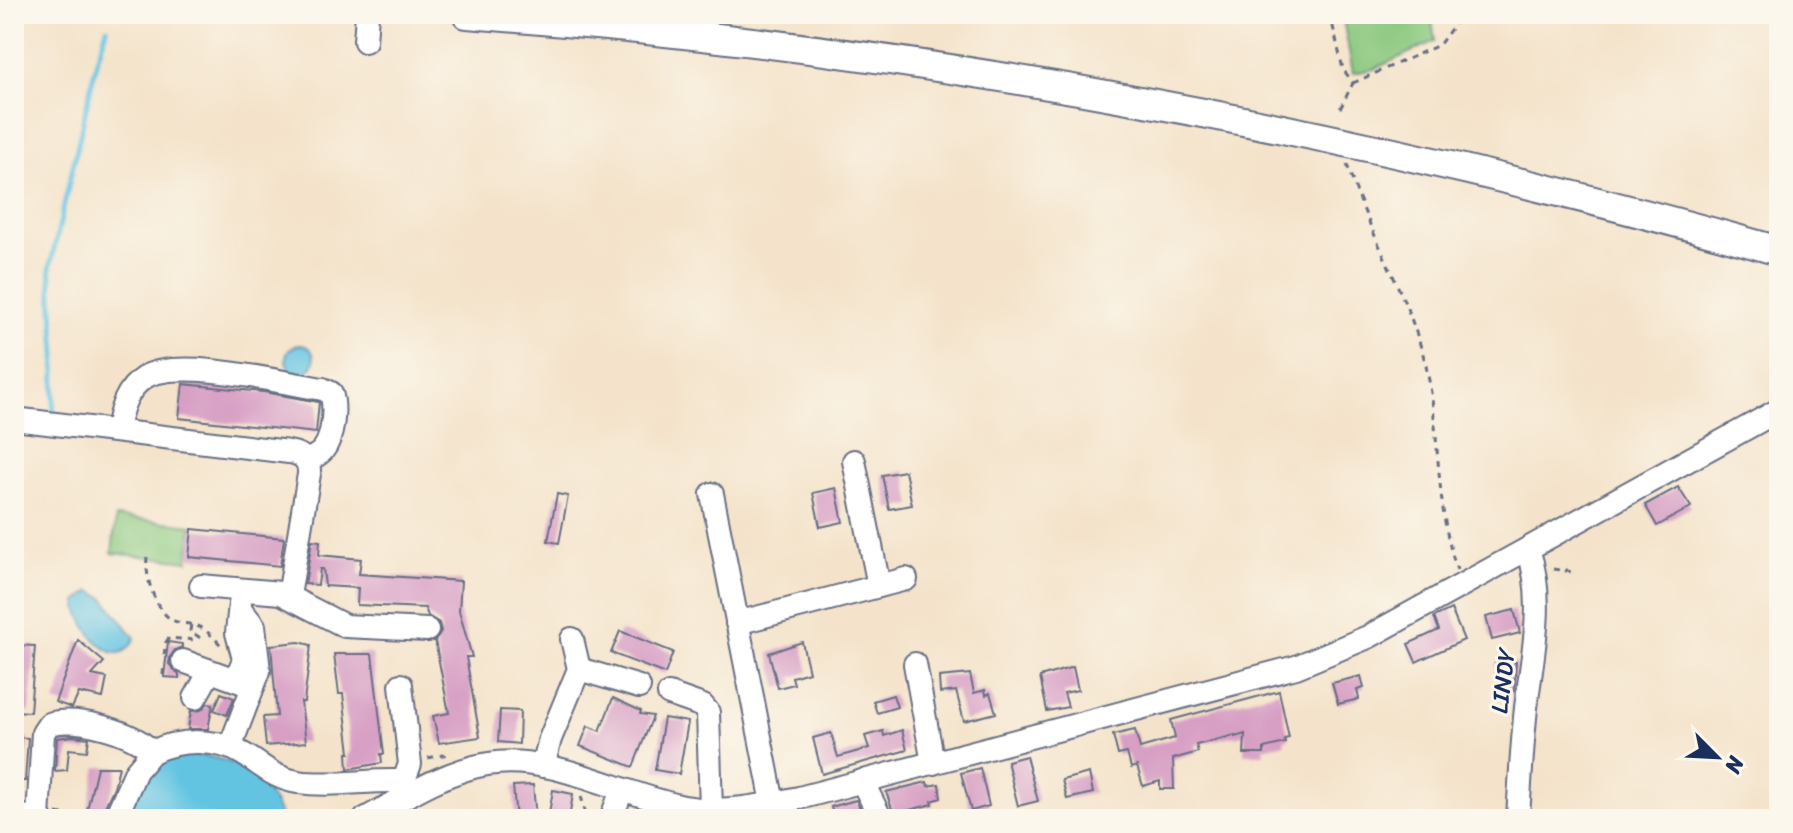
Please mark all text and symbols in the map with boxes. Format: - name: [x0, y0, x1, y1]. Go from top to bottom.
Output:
- street label: LINDY: [1478, 644, 1528, 716]
- north arrow: [1677, 717, 1757, 797]
- text: N: [1714, 749, 1756, 781]

